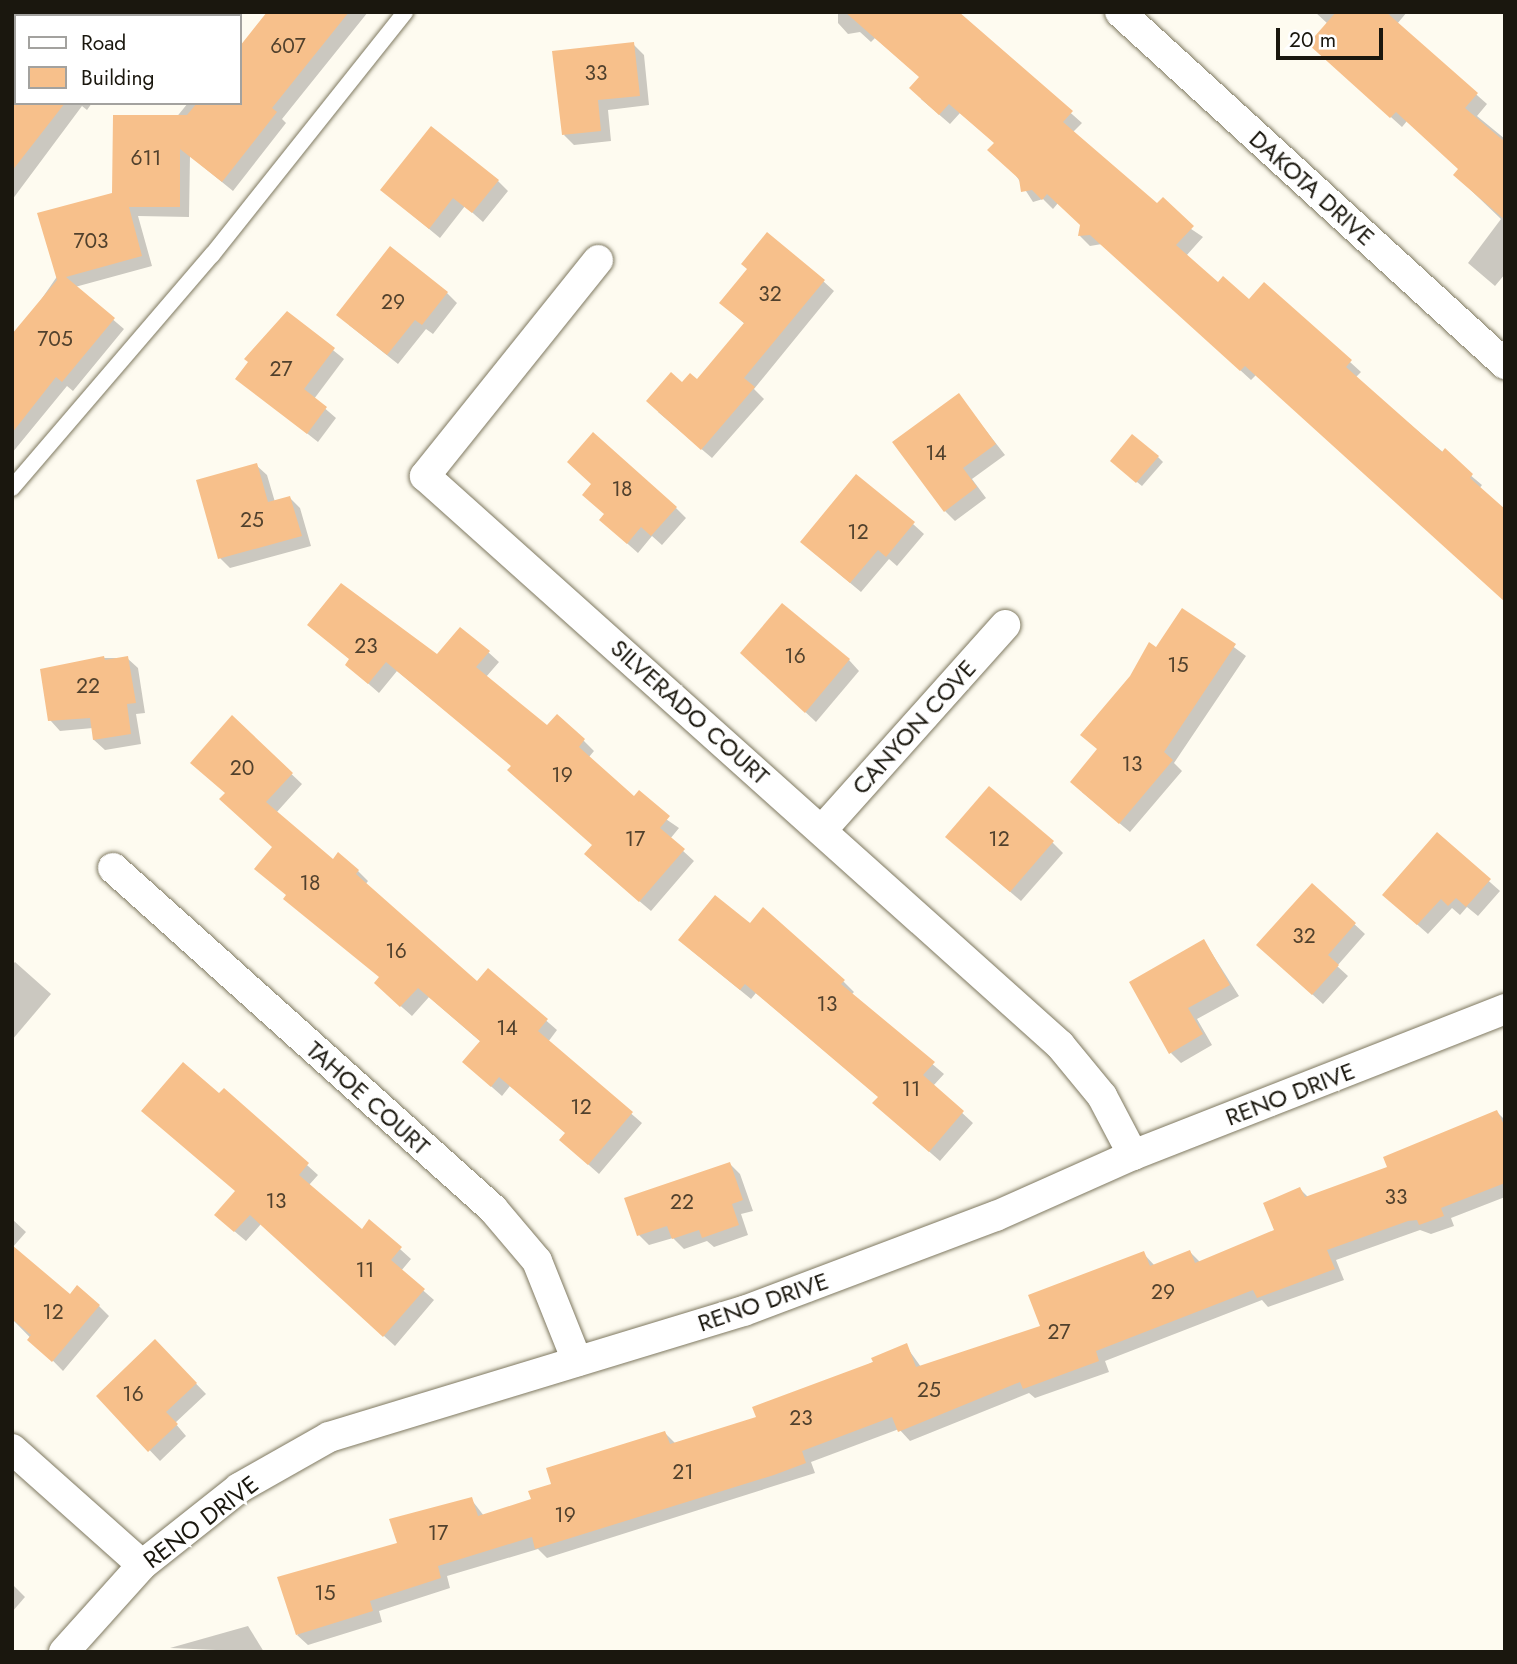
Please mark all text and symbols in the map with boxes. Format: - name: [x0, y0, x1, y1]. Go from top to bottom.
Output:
- legend: [14, 14, 242, 105]
- scale bar: [1279, 14, 1386, 58]
- text: 20 m: [1289, 25, 1336, 55]
- text: Road: [81, 28, 126, 58]
- house number: 607: [270, 33, 306, 59]
- house number: 33: [585, 60, 607, 86]
- text: Building: [81, 63, 154, 93]
- street label: DAKOTA DRIVE: [1243, 124, 1381, 252]
- house number: 611: [131, 145, 161, 171]
- house number: 703: [73, 228, 109, 254]
- house number: 32: [758, 281, 782, 307]
- house number: 29: [381, 289, 405, 315]
- house number: 705: [37, 326, 73, 352]
- house number: 27: [270, 356, 292, 382]
- house number: 14: [925, 440, 947, 466]
- house number: 18: [612, 476, 632, 502]
- house number: 25: [240, 507, 264, 533]
- house number: 12: [847, 519, 869, 545]
- house number: 23: [354, 633, 378, 659]
- street label: SILVERADO COURT: [605, 633, 775, 791]
- house number: 16: [784, 643, 806, 669]
- house number: 15: [1167, 652, 1189, 678]
- street label: CANYON COVE: [846, 654, 982, 800]
- house number: 22: [76, 673, 100, 699]
- house number: 13: [1122, 751, 1142, 777]
- house number: 20: [230, 755, 254, 781]
- house number: 19: [551, 762, 573, 788]
- house number: 17: [625, 826, 645, 852]
- house number: 12: [988, 826, 1010, 852]
- house number: 18: [300, 870, 320, 896]
- house number: 32: [1292, 923, 1316, 949]
- house number: 16: [385, 938, 407, 964]
- house number: 13: [817, 991, 837, 1017]
- house number: 14: [496, 1015, 518, 1041]
- street label: TAHOE COURT: [300, 1035, 436, 1161]
- street label: RENO DRIVE: [1221, 1056, 1359, 1132]
- house number: 11: [902, 1076, 920, 1102]
- house number: 12: [570, 1094, 592, 1120]
- house number: 33: [1385, 1184, 1407, 1210]
- house number: 13: [266, 1188, 286, 1214]
- house number: 22: [670, 1189, 694, 1215]
- house number: 11: [356, 1257, 374, 1283]
- street label: RENO DRIVE: [694, 1266, 832, 1338]
- house number: 29: [1151, 1279, 1175, 1305]
- house number: 12: [42, 1299, 64, 1325]
- house number: 27: [1048, 1319, 1070, 1345]
- house number: 25: [917, 1377, 941, 1403]
- house number: 16: [122, 1381, 144, 1407]
- house number: 23: [789, 1405, 813, 1431]
- house number: 21: [672, 1459, 694, 1485]
- street label: RENO DRIVE: [138, 1470, 264, 1574]
- house number: 19: [554, 1502, 576, 1528]
- house number: 17: [428, 1520, 448, 1546]
- house number: 15: [314, 1580, 336, 1606]

